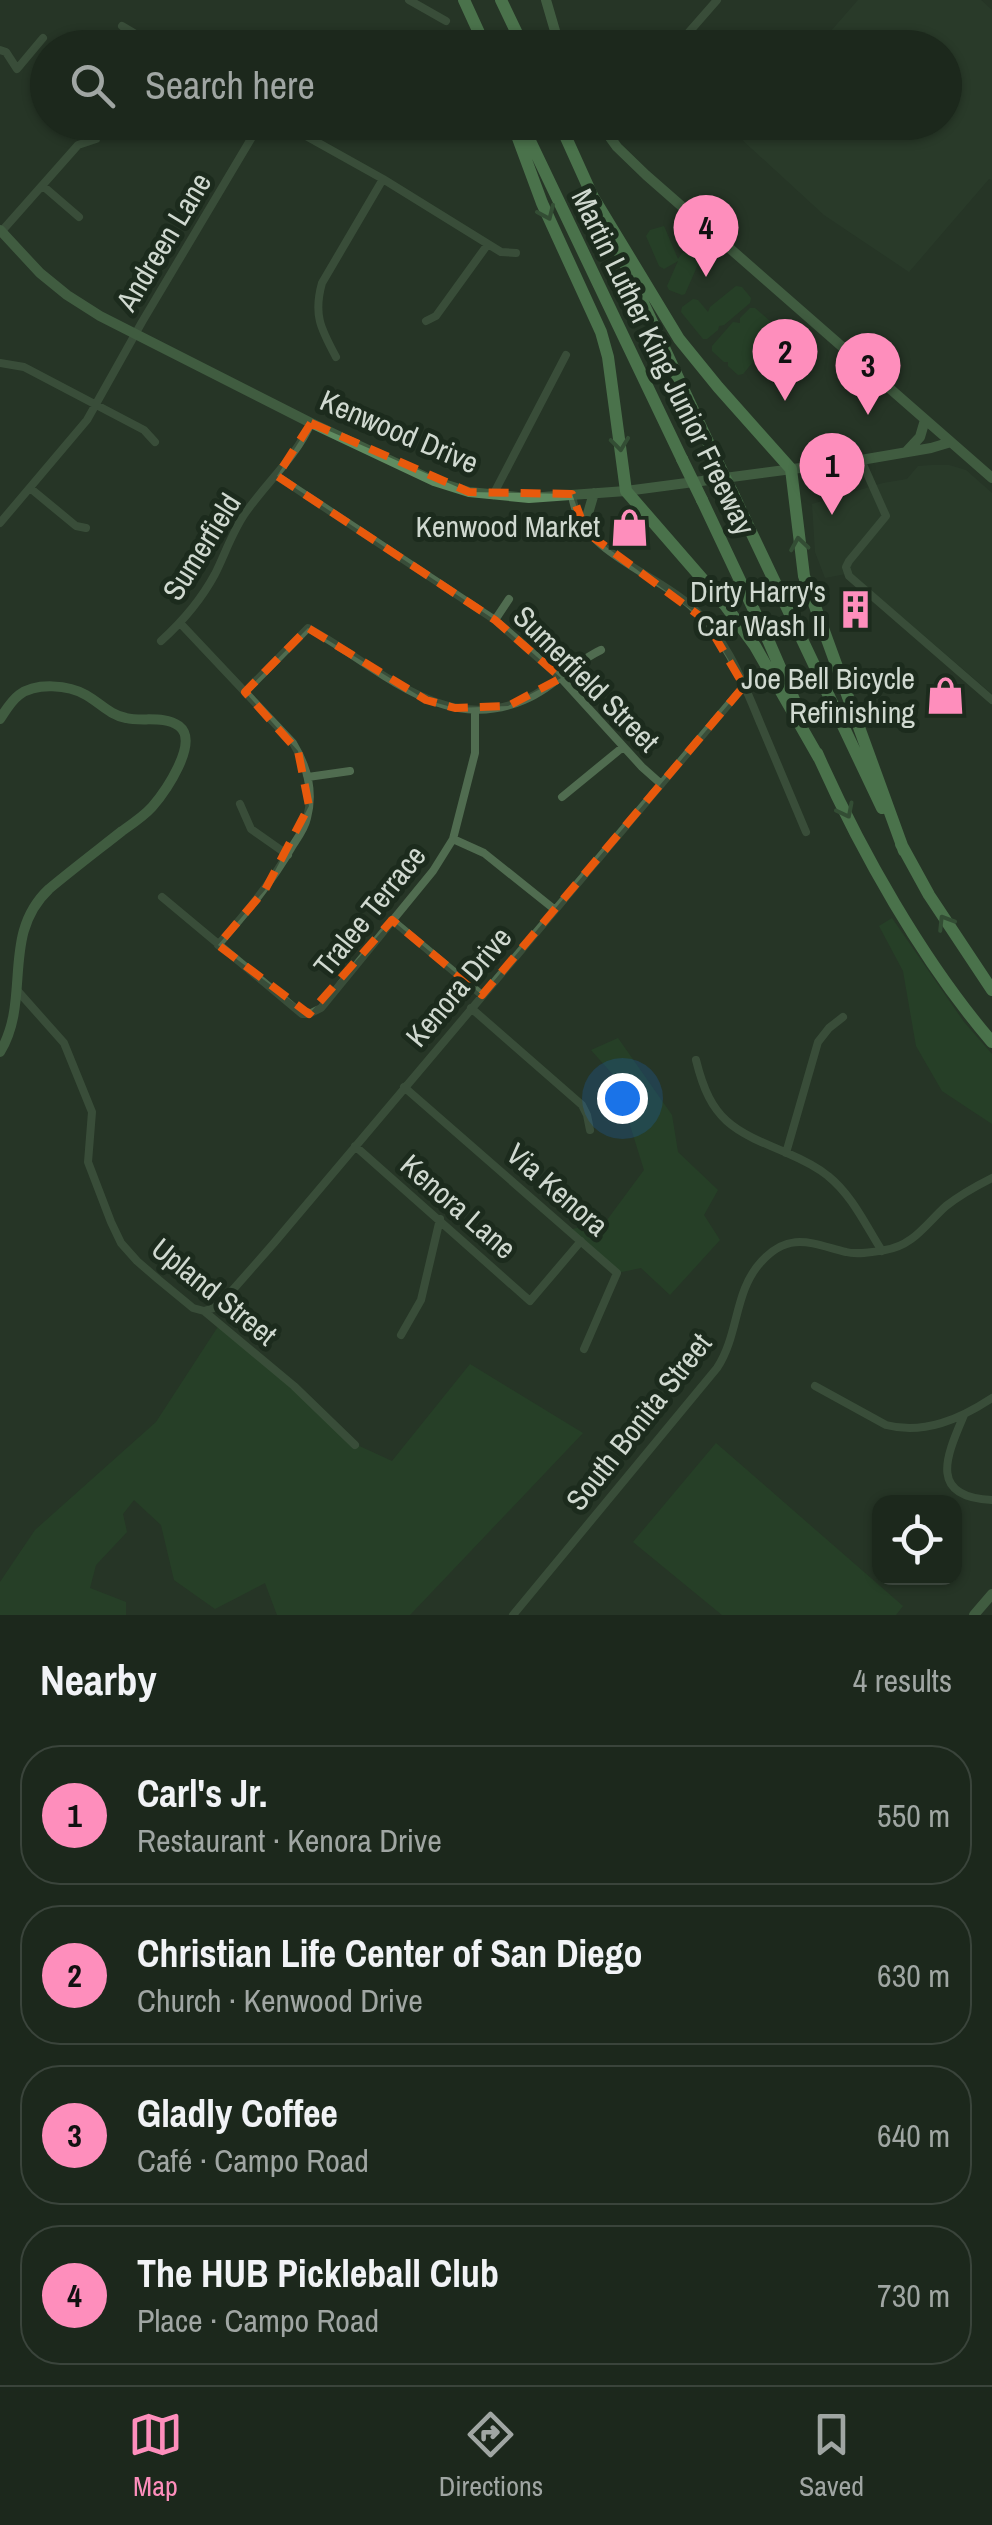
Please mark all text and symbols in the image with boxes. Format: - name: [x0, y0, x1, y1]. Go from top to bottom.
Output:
- search box: [30, 30, 962, 140]
- icon: search: [65, 58, 120, 113]
- text: Search here: [145, 60, 315, 111]
- street label: Andreen Lane: [106, 165, 220, 319]
- street label: Martin Luther King Junior Freeway: [563, 182, 765, 542]
- pin: 4: [674, 194, 738, 277]
- one-way arrow: [535, 203, 555, 221]
- pin: 2: [752, 318, 818, 401]
- pin: 3: [836, 332, 900, 415]
- street label: Kenwood Drive: [314, 380, 485, 482]
- pin: 1: [800, 432, 864, 515]
- one-way arrow: [608, 435, 629, 452]
- street label: Sumerfield: [153, 485, 250, 608]
- place label: Kenwood Market: [415, 506, 600, 546]
- shop icon: Kenwood Market: [609, 506, 651, 548]
- one-way arrow: [790, 536, 811, 552]
- place label: Dirty Harry's Car Wash II: [690, 571, 826, 645]
- building icon: Dirty Harry's Car Wash II: [835, 588, 877, 630]
- street label: Sumerfield Street: [505, 596, 669, 760]
- place label: Joe Bell Bicycle Refinishing: [741, 658, 915, 732]
- shop icon: Joe Bell Bicycle Refinishing: [924, 675, 966, 717]
- one-way arrow: [834, 800, 853, 818]
- street label: Tralee Terrace: [304, 837, 434, 984]
- one-way arrow: [939, 915, 958, 933]
- street label: Kenora Drive: [396, 918, 520, 1055]
- your location: [597, 1073, 648, 1124]
- street label: Via Kenora: [498, 1134, 617, 1245]
- street label: Kenora Lane: [392, 1145, 525, 1268]
- street label: Upland Street: [144, 1228, 286, 1354]
- street label: South Bonita Street: [556, 1324, 720, 1518]
- map controls: [872, 1495, 962, 1585]
- button: locate: [872, 1495, 962, 1585]
- text: Nearby: [40, 1652, 157, 1708]
- text: 4 results: [853, 1659, 952, 1702]
- text: Carl's Jr.: [137, 1768, 267, 1819]
- text: 1: [67, 1794, 82, 1837]
- text: 550 m: [877, 1794, 950, 1837]
- text: Restaurant · Kenora Drive: [137, 1819, 442, 1862]
- text: Christian Life Center of San Diego: [137, 1928, 643, 1979]
- text: 2: [67, 1954, 82, 1997]
- text: 630 m: [877, 1954, 950, 1997]
- text: Church · Kenwood Drive: [137, 1979, 423, 2022]
- text: Gladly Coffee: [137, 2088, 338, 2139]
- text: 3: [67, 2114, 82, 2157]
- text: 640 m: [877, 2114, 950, 2157]
- text: Café · Campo Road: [137, 2139, 369, 2182]
- text: The HUB Pickleball Club: [137, 2248, 499, 2299]
- text: 4: [67, 2274, 82, 2317]
- text: 730 m: [877, 2274, 950, 2317]
- text: Place · Campo Road: [137, 2299, 379, 2342]
- tab: Map: [128, 2407, 183, 2505]
- tab: Directions: [439, 2407, 543, 2505]
- tab: Saved: [799, 2407, 864, 2505]

